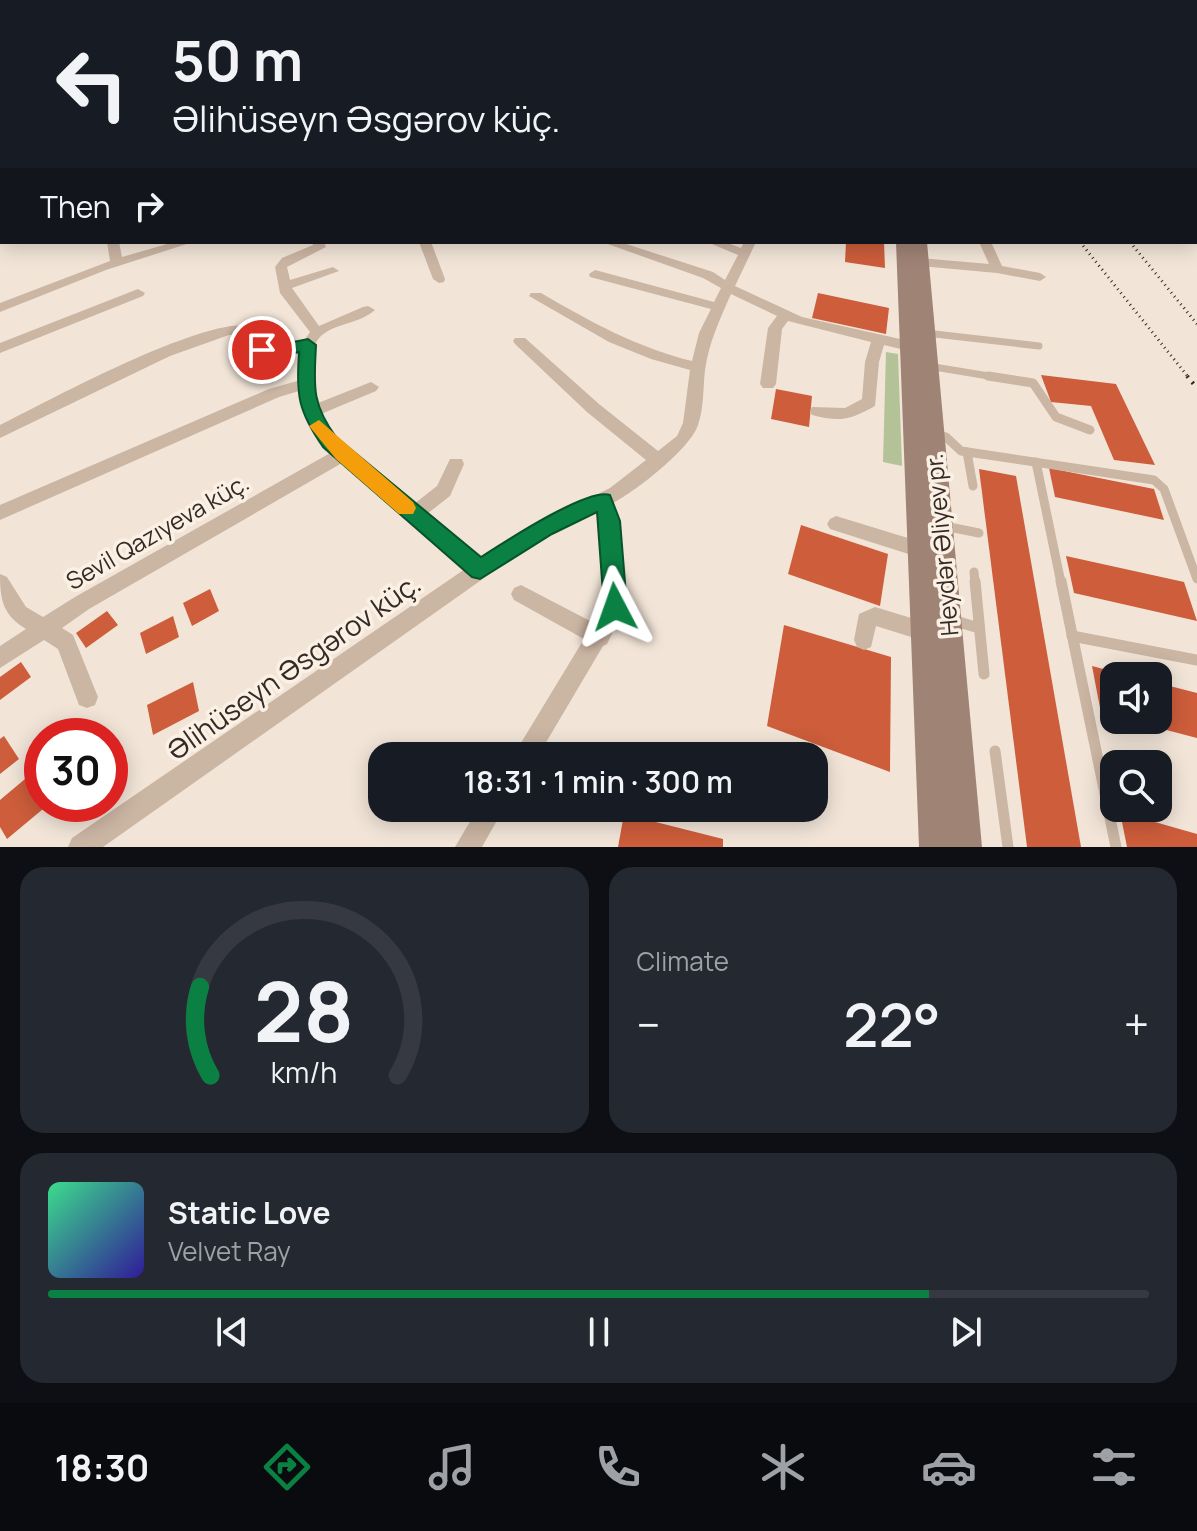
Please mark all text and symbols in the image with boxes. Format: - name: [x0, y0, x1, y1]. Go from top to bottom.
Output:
- text: 50 m: [172, 21, 303, 98]
- icon: left: [40, 32, 144, 136]
- text: Əlihüseyn Əsgərov küç.: [172, 94, 560, 143]
- icon: right: [127, 184, 171, 228]
- text: Then: [40, 186, 111, 227]
- pin: [228, 316, 296, 384]
- icon: arrive: [240, 328, 284, 372]
- street label: Heydər Əliyev pr.: [917, 452, 965, 638]
- street label: Sevil Qazıyeva küç.: [60, 465, 254, 597]
- street label: Əlihüseyn Əsgərov küç.: [158, 564, 428, 768]
- position arrow: [573, 565, 657, 649]
- map controls: [1100, 662, 1172, 822]
- button: sound: [1100, 662, 1172, 734]
- speed limit sign: 30: [24, 718, 128, 822]
- button: search: [1100, 750, 1172, 822]
- text: 18:31 · 1 min · 300 m: [463, 761, 733, 802]
- text: Climate: [637, 943, 729, 979]
- text: 28: [254, 953, 355, 1067]
- text: 22°: [843, 983, 941, 1065]
- text: −: [637, 994, 660, 1054]
- text: +: [1124, 994, 1149, 1054]
- text: km/h: [271, 1053, 337, 1092]
- text: Static Love: [168, 1192, 331, 1233]
- text: Velvet Ray: [168, 1233, 291, 1269]
- icon: previous: [210, 1310, 254, 1354]
- icon: pause: [577, 1310, 621, 1354]
- icon: next: [944, 1310, 988, 1354]
- icon: directions: [259, 1439, 315, 1495]
- icon: music: [424, 1439, 480, 1495]
- icon: phone: [590, 1439, 646, 1495]
- icon: climate: [755, 1439, 811, 1495]
- icon: car: [921, 1439, 977, 1495]
- icon: filters: [1086, 1439, 1142, 1495]
- text: 18:30: [55, 1443, 150, 1492]

